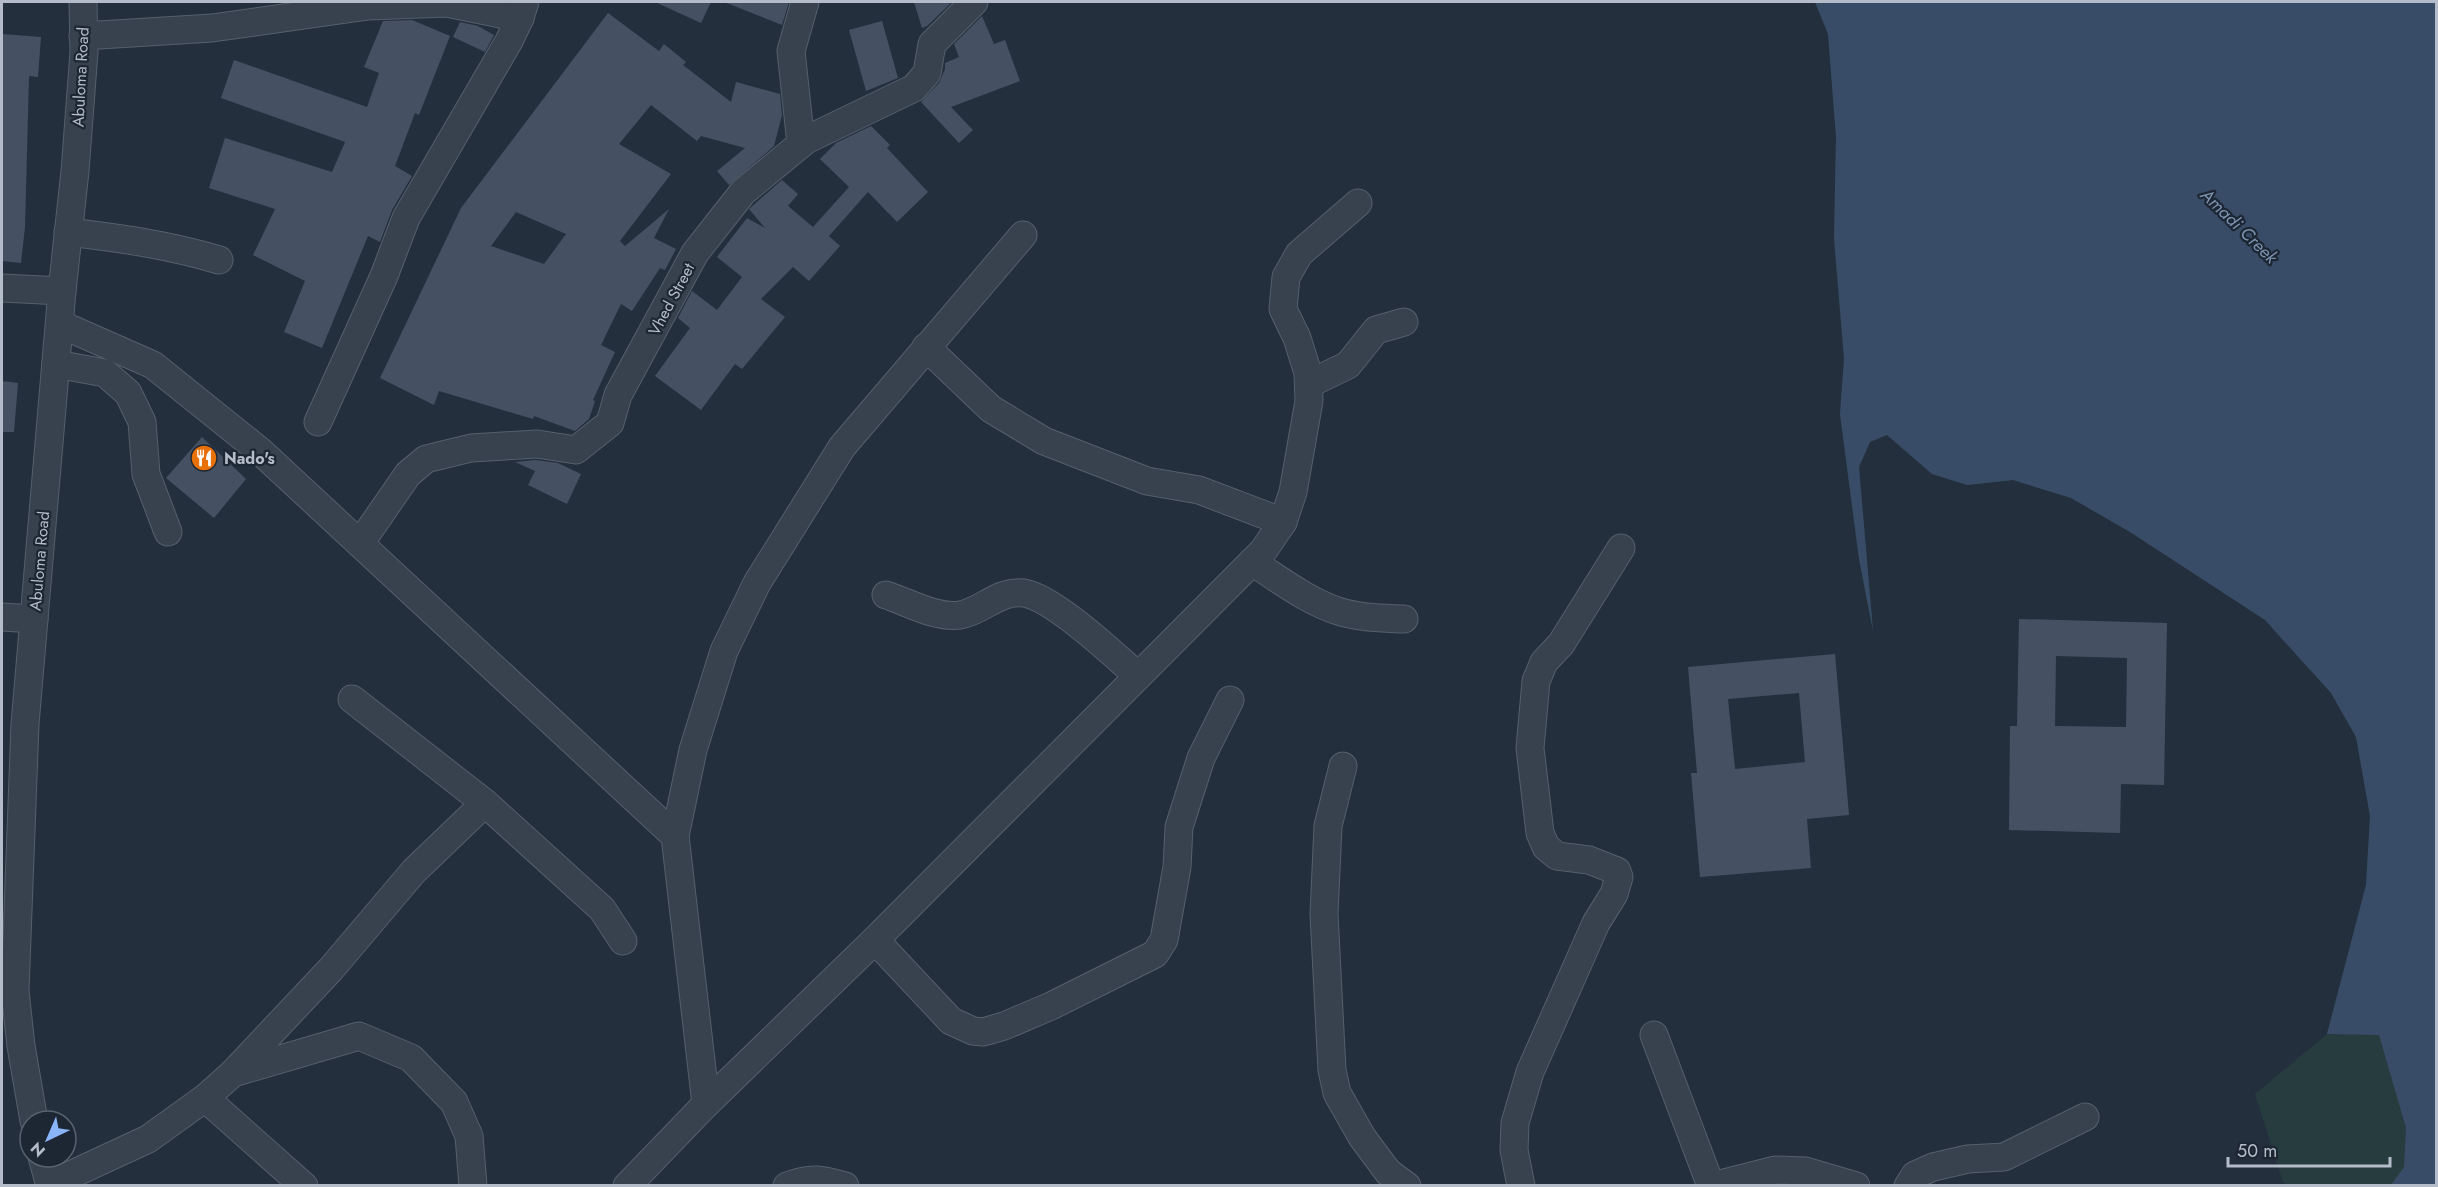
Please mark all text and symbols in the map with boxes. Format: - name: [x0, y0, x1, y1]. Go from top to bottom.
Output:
- street label: Abuloma Road: [66, 27, 95, 128]
- water label: Amadi Creek: [2194, 182, 2284, 270]
- street label: Vhed Street: [643, 259, 700, 340]
- restaurant icon: Nado's: [189, 443, 219, 473]
- place label: Nado's: [224, 447, 275, 470]
- street label: Abuloma Road: [24, 510, 55, 612]
- north arrow: [18, 1109, 78, 1169]
- scale bar: [2228, 1130, 2390, 1168]
- text: N: [25, 1137, 50, 1162]
- text: 50 m: [2237, 1138, 2277, 1164]

